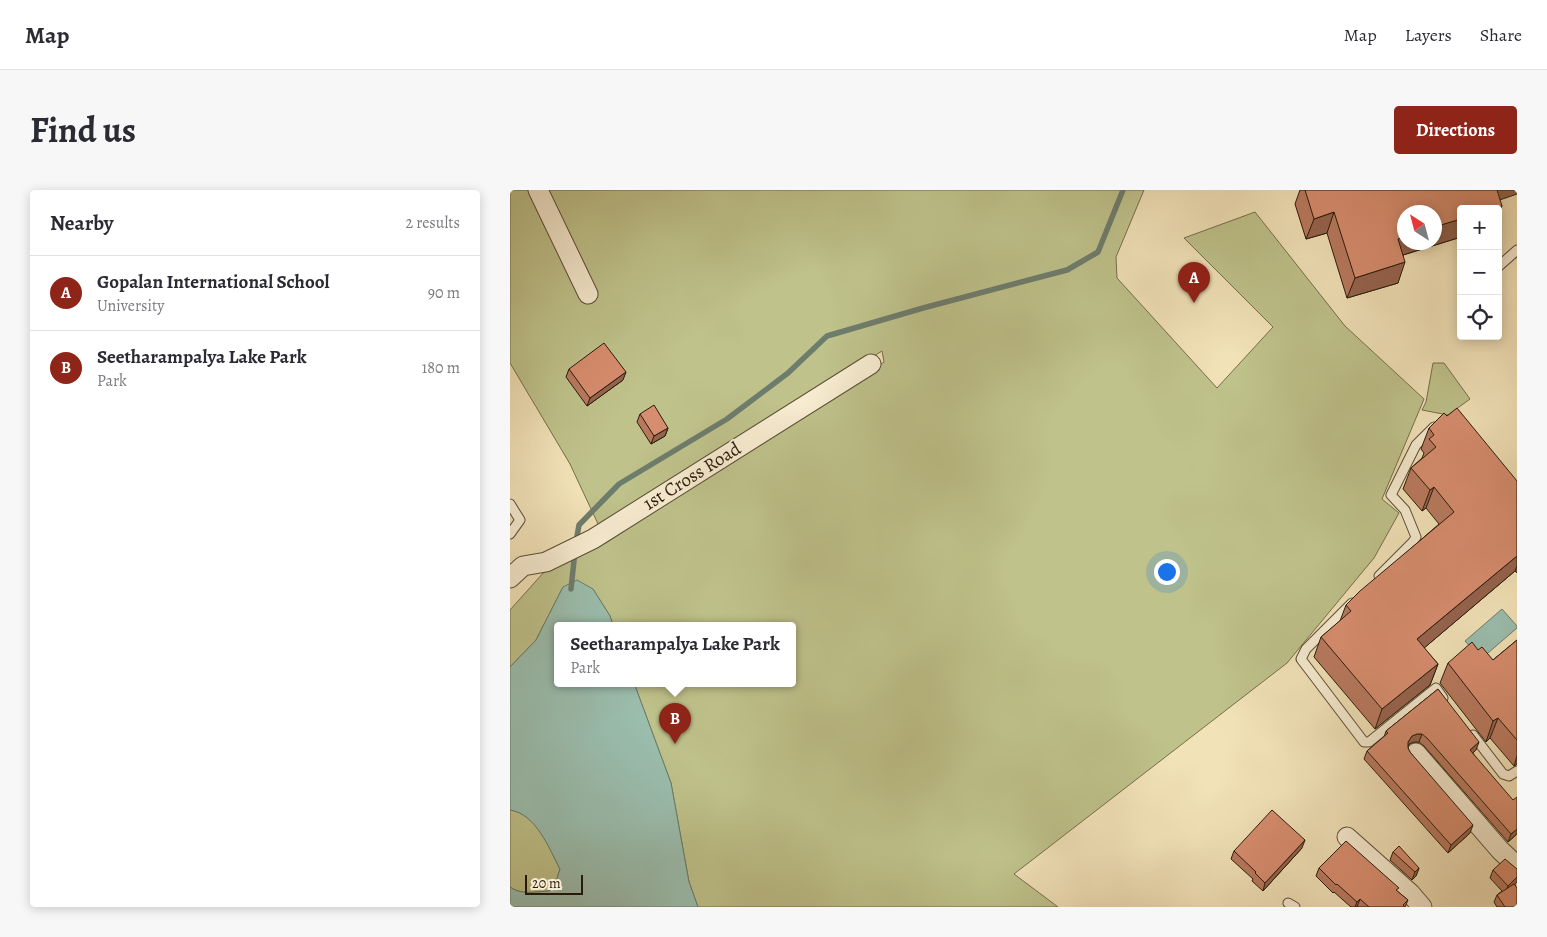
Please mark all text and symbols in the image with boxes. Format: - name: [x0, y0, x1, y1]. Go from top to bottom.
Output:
- text: Map: [25, 19, 69, 51]
- text: Map: [1344, 23, 1377, 47]
- text: Layers: [1405, 23, 1452, 47]
- text: Share: [1480, 23, 1522, 47]
- text: Find us: [30, 106, 136, 154]
- button: Directions: [1394, 106, 1517, 154]
- north arrow: [1397, 205, 1442, 250]
- map controls: [1457, 205, 1502, 340]
- button: +: [1457, 205, 1502, 250]
- text: Nearby: [50, 209, 113, 237]
- text: 2 results: [405, 212, 460, 234]
- button: −: [1457, 250, 1502, 295]
- pin: A: [1178, 262, 1210, 303]
- text: Gopalan International School: [97, 269, 330, 295]
- text: A: [61, 282, 71, 304]
- text: 90 m: [428, 282, 460, 304]
- text: University: [97, 295, 164, 317]
- button: locate: [1457, 295, 1502, 340]
- text: Seetharampalya Lake Park: [97, 344, 306, 370]
- text: B: [61, 357, 71, 379]
- text: 180 m: [422, 357, 460, 379]
- text: Park: [97, 370, 127, 392]
- street label: 1st Cross Road: [638, 435, 747, 516]
- your location: [1154, 559, 1180, 585]
- popup: [554, 622, 796, 687]
- text: Seetharampalya Lake Park: [570, 631, 780, 657]
- text: Park: [570, 657, 600, 679]
- pin: B: [659, 703, 691, 744]
- scale bar: [525, 872, 582, 895]
- text: 20 m: [532, 874, 561, 893]

